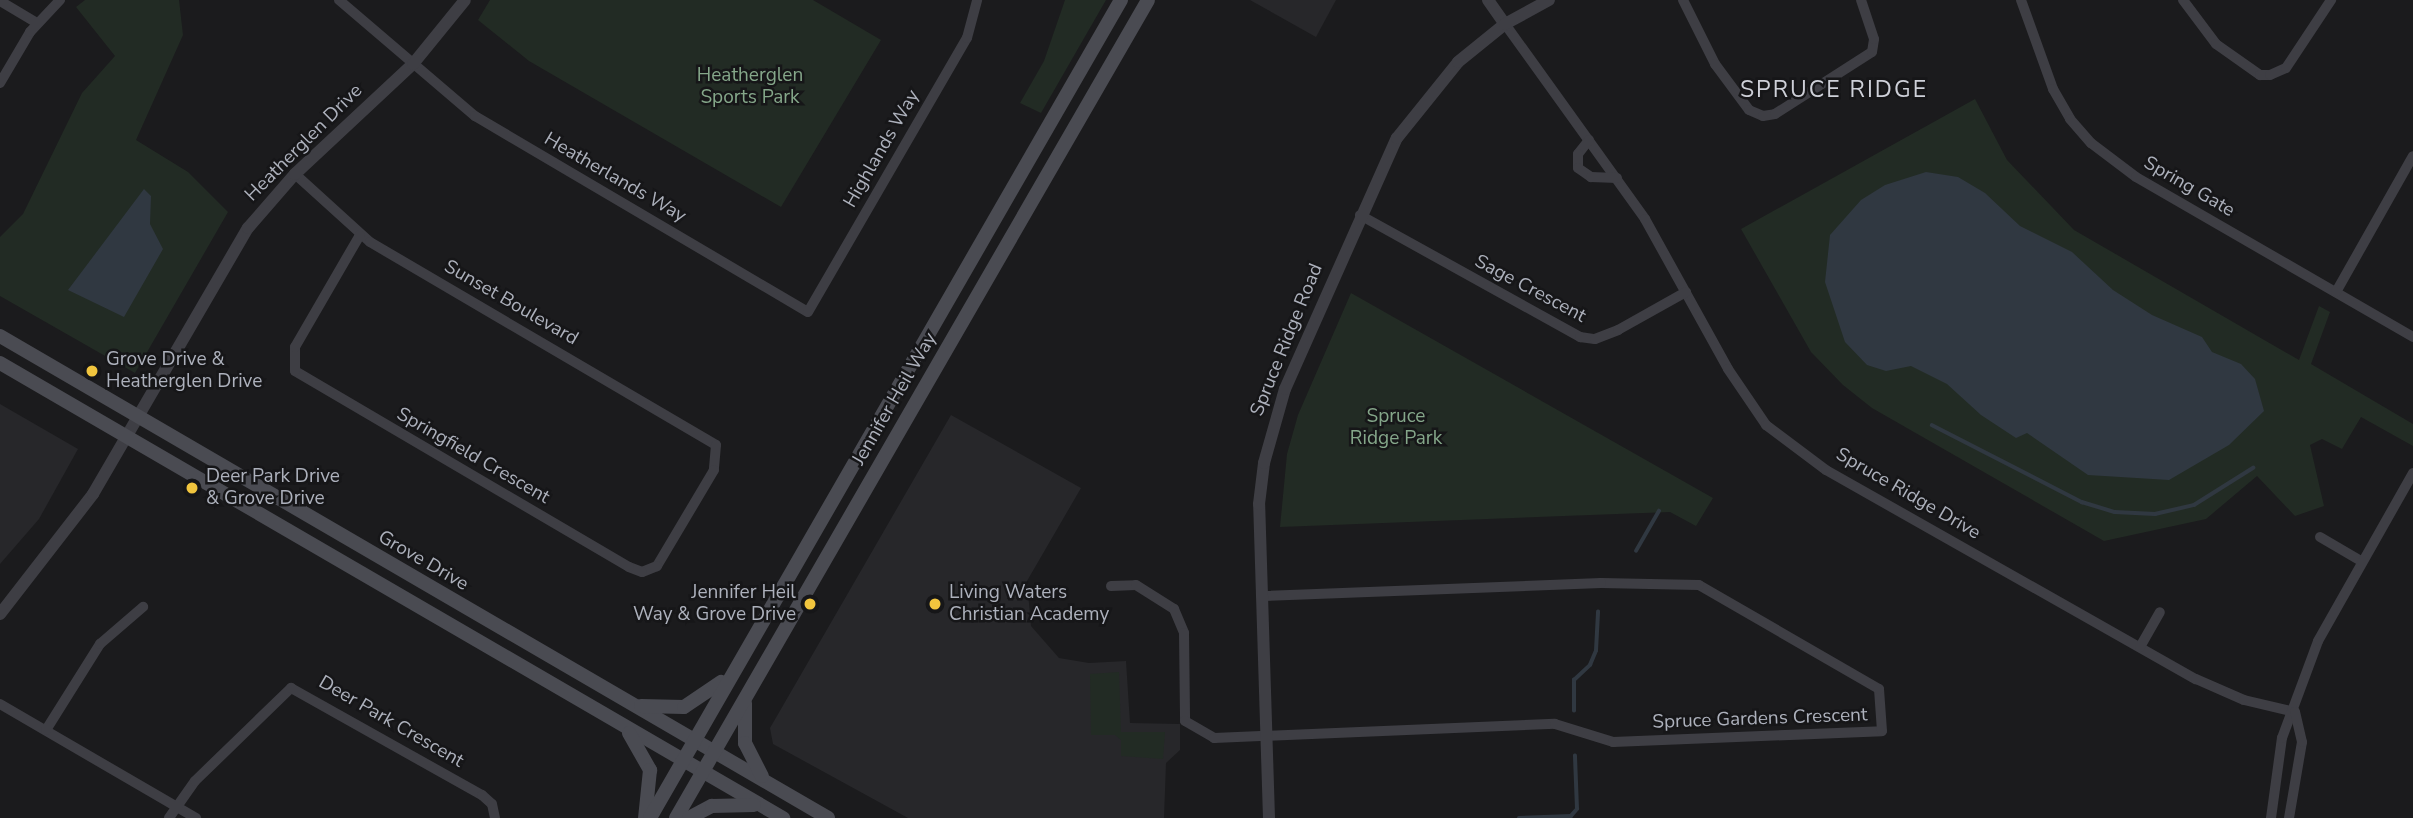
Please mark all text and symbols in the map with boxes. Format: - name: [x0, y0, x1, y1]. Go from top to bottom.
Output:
- park label: Heatherglen Sports Park: [697, 65, 803, 109]
- district label: SPRUCE RIDGE: [1741, 76, 1927, 104]
- street label: Heatherglen Drive: [241, 80, 367, 206]
- street label: Highlands Way: [839, 86, 925, 212]
- street label: Heatherlands Way: [540, 128, 690, 228]
- street label: Spring Gate: [2139, 152, 2239, 222]
- street label: Sage Crescent: [1470, 250, 1590, 328]
- street label: Sunset Boulevard: [440, 255, 582, 351]
- street label: Spruce Ridge Road: [1246, 260, 1328, 420]
- street label: Jennifer Heil Way: [848, 329, 942, 469]
- place label: Grove Drive & Heatherglen Drive: [106, 349, 262, 393]
- marker: Grove Drive & Heatherglen Drive: [84, 363, 100, 379]
- street label: Springfield Crescent: [392, 403, 554, 509]
- park label: Spruce Ridge Park: [1350, 406, 1442, 450]
- street label: Spruce Ridge Drive: [1832, 443, 1984, 545]
- place label: Deer Park Drive & Grove Drive: [206, 466, 340, 510]
- marker: Deer Park Drive & Grove Drive: [184, 480, 200, 496]
- street label: Grove Drive: [374, 526, 472, 596]
- place label: Jennifer Heil Way & Grove Drive: [633, 582, 796, 626]
- place label: Living Waters Christian Academy: [949, 582, 1109, 626]
- marker: Jennifer Heil Way & Grove Drive: [802, 596, 818, 612]
- marker: Living Waters Christian Academy: [927, 596, 943, 612]
- street label: Deer Park Crescent: [314, 671, 468, 773]
- street label: Spruce Gardens Crescent: [1652, 704, 1868, 734]

